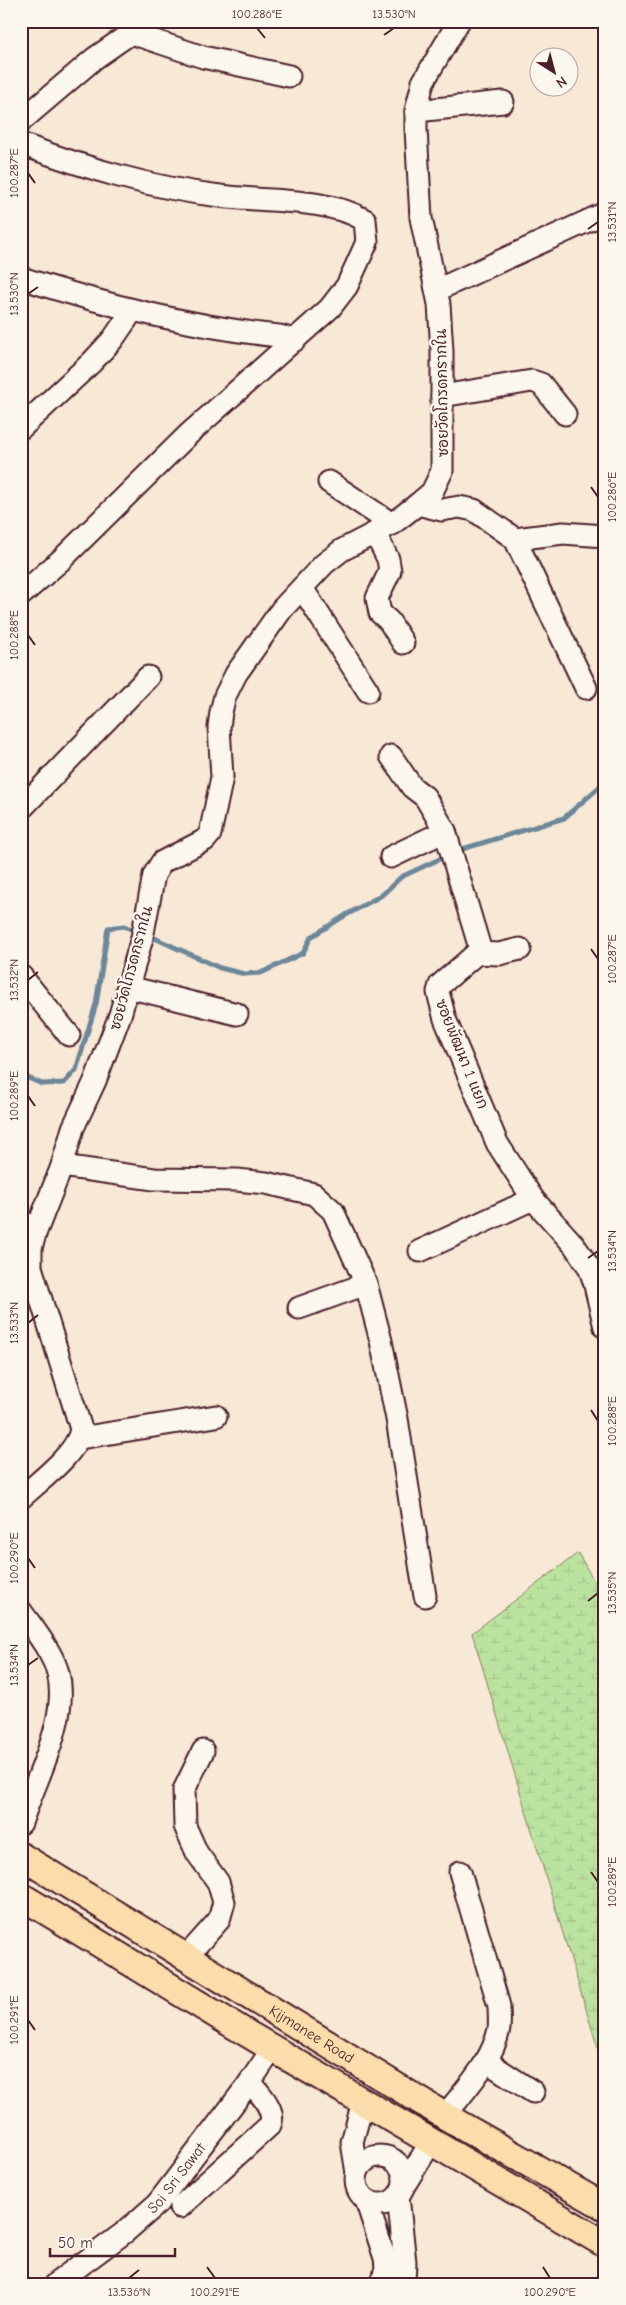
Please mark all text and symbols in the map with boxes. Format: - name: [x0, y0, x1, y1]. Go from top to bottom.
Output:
- text: 100.286°E: [232, 7, 282, 21]
- text: 13.530°N: [372, 7, 416, 21]
- north arrow: [528, 48, 578, 98]
- text: N: [553, 73, 570, 92]
- text: 100.287°E: [7, 148, 21, 198]
- text: 13.531°N: [605, 202, 619, 242]
- text: 13.530°N: [7, 272, 21, 316]
- street label: ซอยวัดโกรดกรากใน: [431, 328, 452, 457]
- text: 100.286°E: [605, 472, 619, 522]
- text: 100.288°E: [7, 610, 21, 660]
- street label: ซอยวัดโกรดกรากใน: [105, 903, 156, 1032]
- text: 100.287°E: [605, 934, 619, 984]
- text: 13.532°N: [7, 959, 21, 1001]
- street label: ซอยพัฒนา 1 แยก: [432, 996, 492, 1112]
- text: 100.289°E: [7, 1071, 21, 1121]
- text: 13.534°N: [605, 1230, 619, 1272]
- text: 13.533°N: [7, 1302, 21, 1344]
- text: 100.288°E: [605, 1396, 619, 1446]
- text: 100.290°E: [7, 1532, 21, 1584]
- text: 13.535°N: [605, 1572, 619, 1614]
- text: 13.534°N: [7, 1644, 21, 1686]
- text: 100.289°E: [605, 1857, 619, 1907]
- text: 100.291°E: [7, 1996, 21, 2044]
- street label: Kijmanee Road: [266, 2001, 357, 2067]
- street label: Soi Sri Sawat: [144, 2139, 210, 2217]
- scale bar: [50, 2225, 175, 2257]
- text: 50 m: [58, 2234, 93, 2252]
- text: 13.536°N: [108, 2285, 150, 2299]
- text: 100.291°E: [191, 2285, 239, 2299]
- text: 100.290°E: [524, 2285, 576, 2299]

